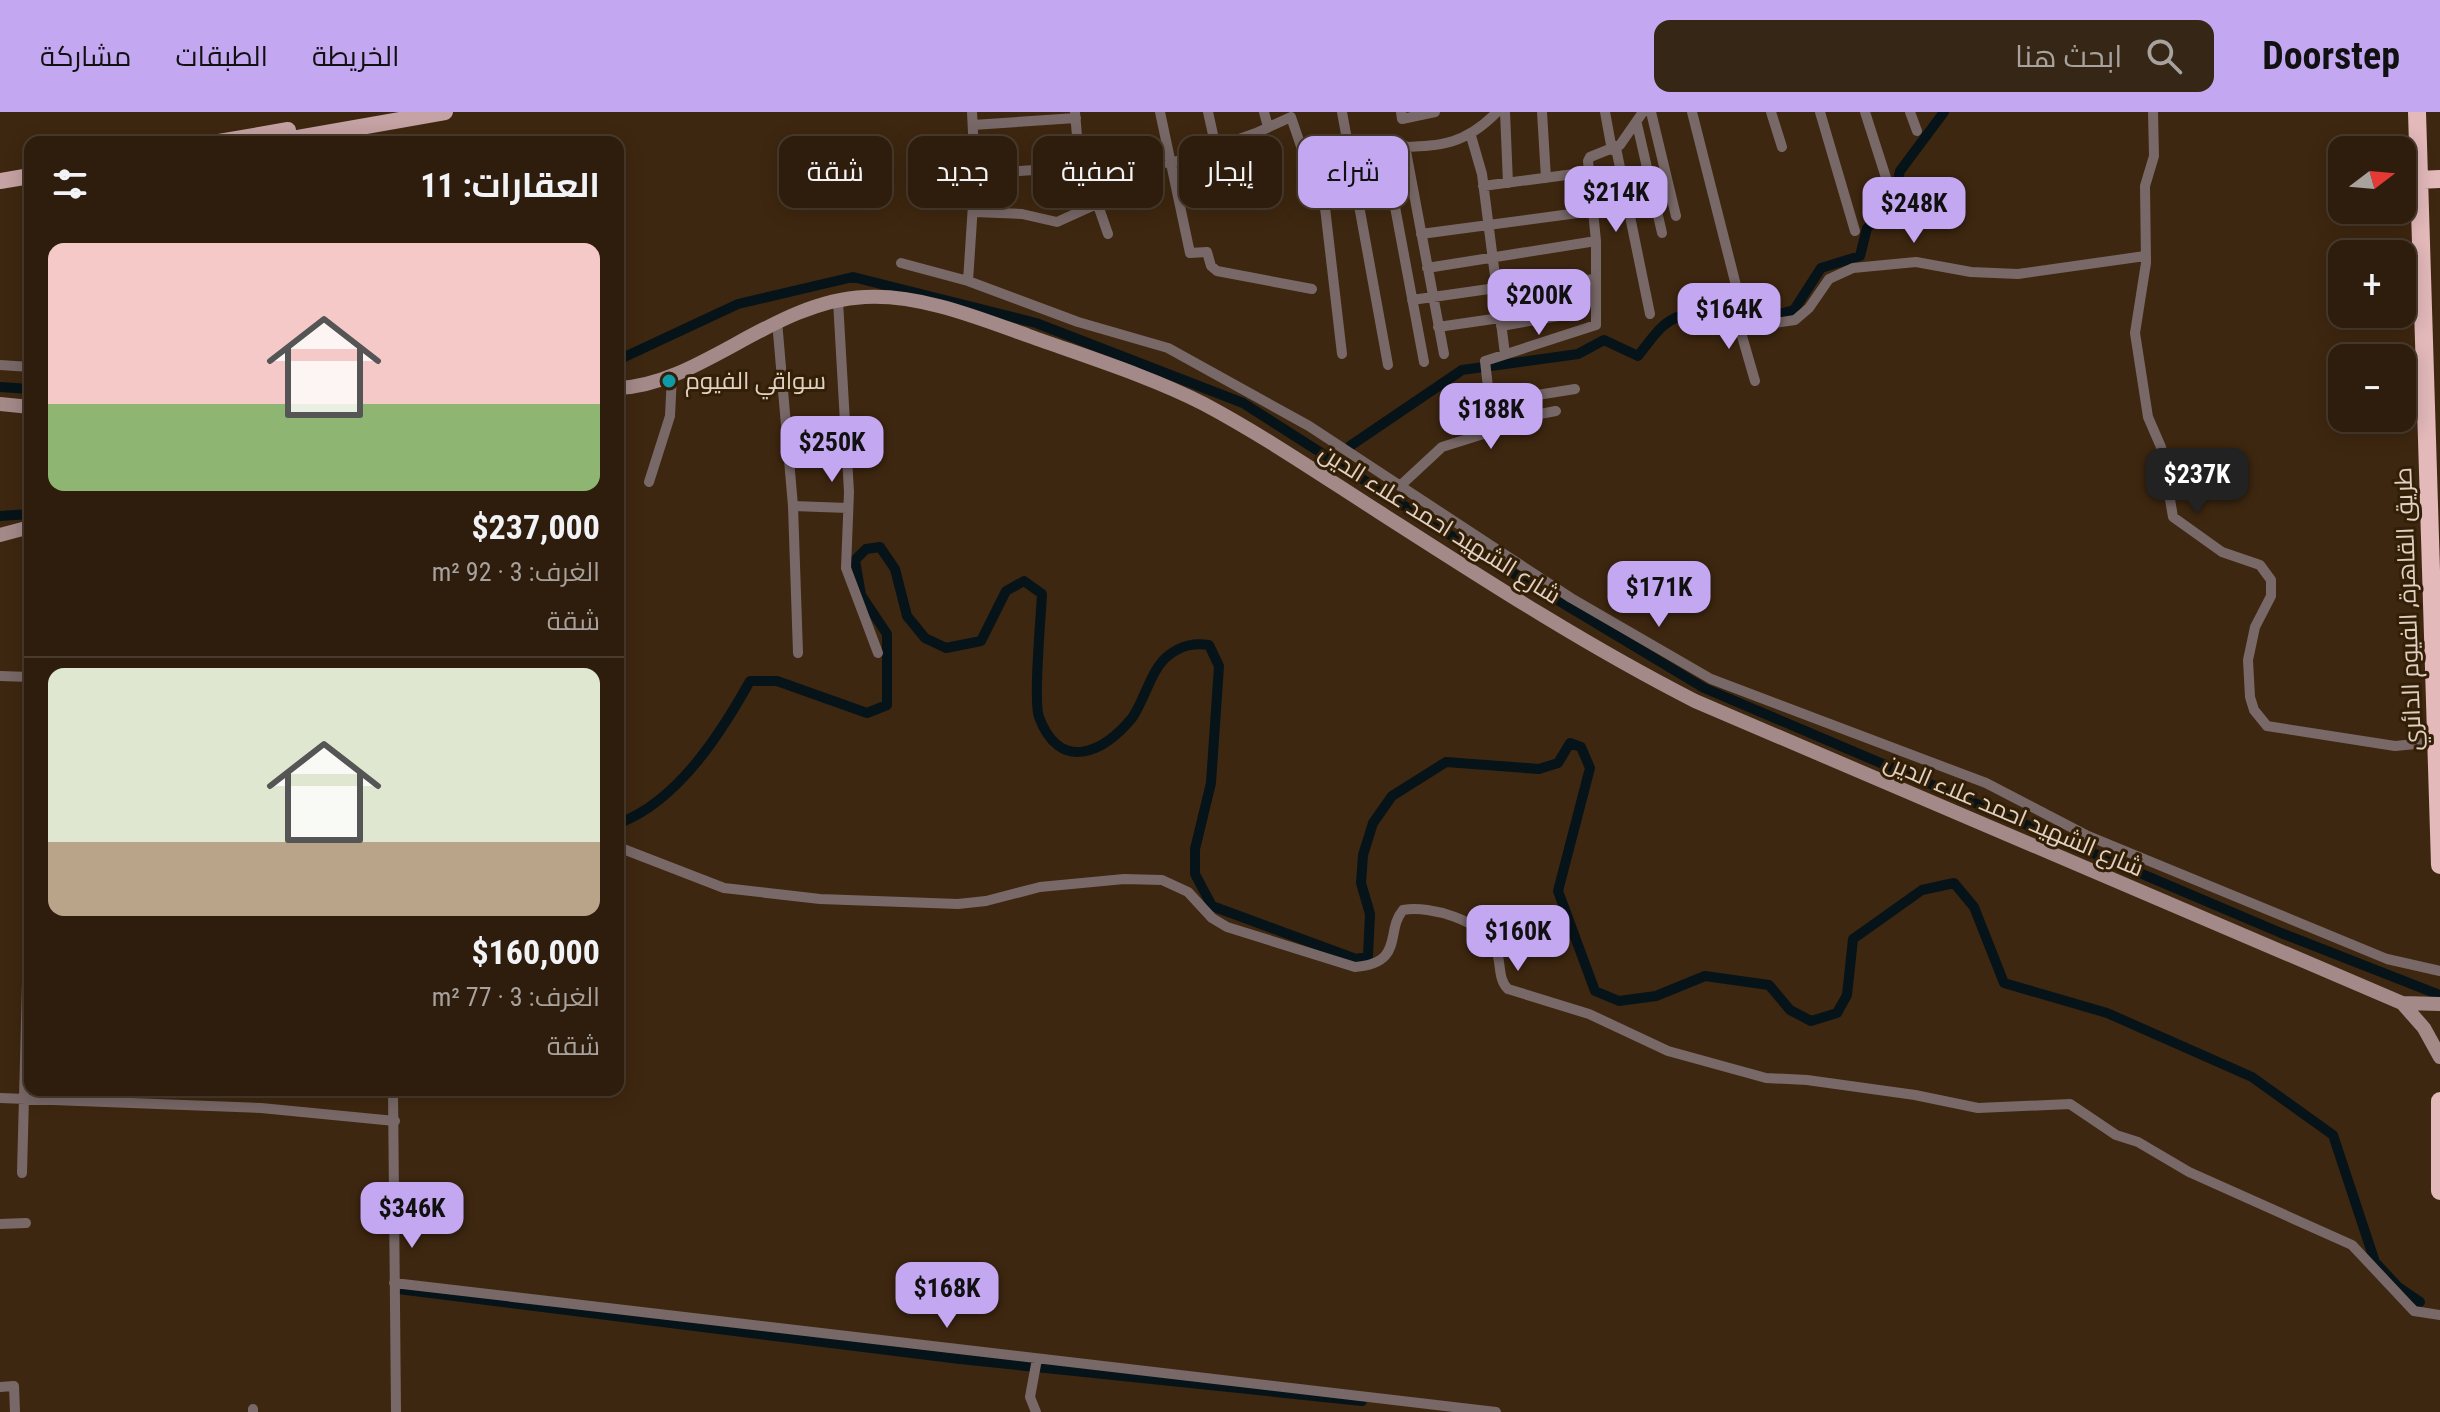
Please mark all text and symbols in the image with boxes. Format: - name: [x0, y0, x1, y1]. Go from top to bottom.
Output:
- search box: [1654, 20, 2214, 92]
- icon: search: [2142, 34, 2186, 78]
- text: Doorstep: [2262, 34, 2400, 78]
- text: ابحث هنا: [2015, 39, 2122, 74]
- text: مشاركة: [40, 40, 131, 73]
- text: الطبقات: [175, 40, 268, 73]
- text: الخريطة: [312, 40, 399, 73]
- chip: شقة: [779, 136, 892, 208]
- chip: جديد: [908, 136, 1017, 208]
- chip: تصفية: [1033, 136, 1163, 208]
- chip: إيجار: [1179, 136, 1282, 208]
- chip: شراء: [1298, 136, 1408, 208]
- north arrow: [2328, 136, 2416, 224]
- map controls: [2328, 136, 2416, 432]
- icon: filters: [48, 162, 92, 206]
- text: العقارات: 11: [420, 165, 600, 205]
- pin: $214K: [1560, 166, 1672, 234]
- text: $214K: [1583, 177, 1649, 207]
- pin: $248K: [1858, 177, 1970, 245]
- text: $248K: [1881, 188, 1947, 218]
- button: +: [2328, 240, 2416, 328]
- pin: $200K: [1483, 269, 1595, 337]
- text: $200K: [1506, 280, 1572, 310]
- pin: $164K: [1673, 283, 1785, 351]
- text: $164K: [1696, 294, 1762, 324]
- icon: home: [252, 295, 396, 439]
- button: −: [2328, 344, 2416, 432]
- place label: سواقي الفيوم: [685, 367, 826, 400]
- marker: سواقي الفيوم: [660, 372, 678, 390]
- pin: $188K: [1435, 383, 1547, 451]
- text: $188K: [1458, 394, 1524, 424]
- pin: $250K: [776, 416, 888, 484]
- text: $250K: [799, 427, 865, 457]
- street label: شارع الشهيد احمد علاء الدين: [1313, 438, 1566, 612]
- pin: $237K: [2141, 448, 2253, 516]
- text: $237K: [2164, 459, 2230, 489]
- street label: طريق القاهرة, الفيوم الدائري: [2389, 467, 2431, 751]
- text: $237,000: [471, 507, 600, 547]
- text: الغرف: 3 · 92 m²: [432, 557, 600, 587]
- pin: $171K: [1603, 561, 1715, 629]
- text: $171K: [1626, 572, 1692, 602]
- text: شقة: [547, 606, 600, 636]
- icon: home: [252, 720, 396, 864]
- street label: شارع الشهيد احمد علاء الدين: [1879, 748, 2148, 884]
- pin: $160K: [1462, 905, 1574, 973]
- text: $160K: [1485, 916, 1551, 946]
- text: $160,000: [471, 932, 600, 972]
- text: الغرف: 3 · 77 m²: [432, 982, 600, 1012]
- text: شقة: [547, 1031, 600, 1061]
- pin: $346K: [356, 1182, 468, 1250]
- text: $346K: [379, 1193, 445, 1223]
- pin: $168K: [891, 1262, 1003, 1330]
- text: $168K: [914, 1273, 980, 1303]

